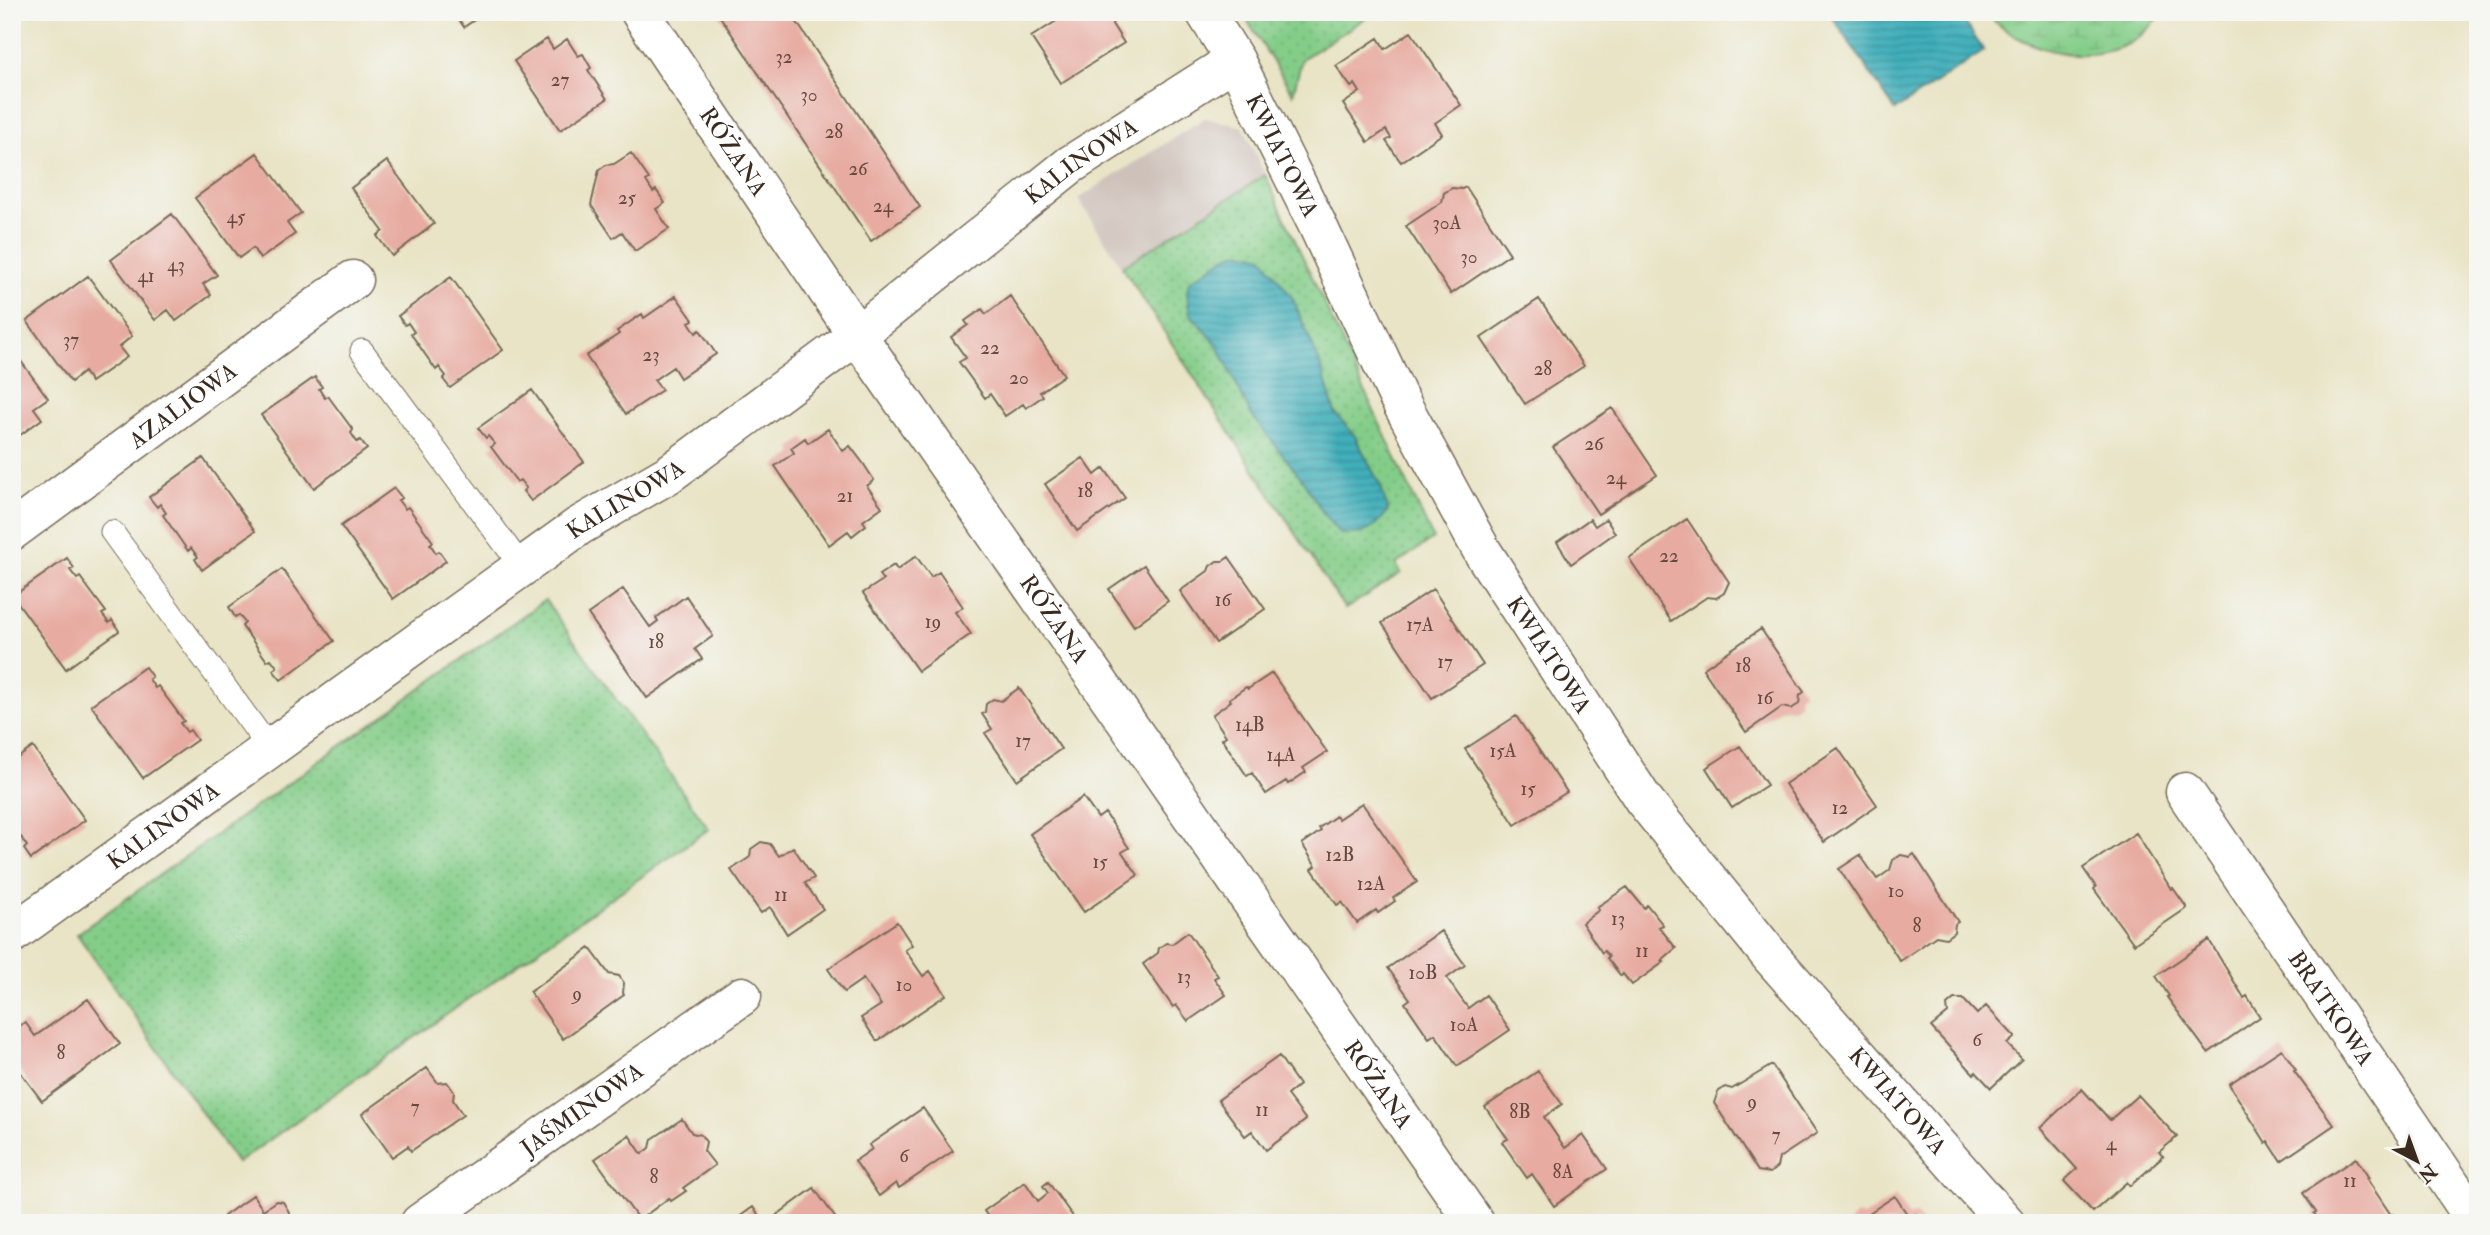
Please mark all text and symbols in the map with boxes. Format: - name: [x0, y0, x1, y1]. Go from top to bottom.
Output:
- house number: 32: [776, 45, 792, 69]
- house number: 27: [551, 68, 569, 92]
- house number: 30: [800, 83, 818, 107]
- street label: KWIATOWA: [1240, 89, 1326, 222]
- street label: RÓŻANA: [693, 101, 774, 202]
- street label: KALINOWA: [1018, 111, 1143, 210]
- house number: 28: [825, 120, 843, 144]
- house number: 26: [848, 157, 869, 181]
- house number: 25: [618, 186, 637, 210]
- house number: 24: [873, 194, 894, 218]
- house number: 45: [227, 205, 246, 229]
- house number: 30A: [1432, 211, 1462, 235]
- house number: 30: [1460, 245, 1478, 269]
- house number: 43: [167, 253, 185, 277]
- house number: 41: [137, 264, 155, 288]
- house number: 37: [63, 328, 79, 352]
- house number: 22: [980, 336, 1000, 360]
- house number: 23: [643, 343, 659, 367]
- street label: AZALIOWA: [122, 356, 243, 455]
- house number: 28: [1534, 357, 1552, 381]
- house number: 20: [1009, 366, 1029, 390]
- house number: 26: [1584, 432, 1605, 456]
- street label: KALINOWA: [560, 453, 690, 545]
- house number: 24: [1606, 466, 1627, 490]
- house number: 18: [1077, 479, 1093, 503]
- house number: 21: [837, 484, 853, 508]
- house number: 22: [1659, 544, 1679, 568]
- street label: RÓŻANA: [1014, 569, 1096, 669]
- house number: 16: [1215, 588, 1233, 612]
- street label: KWIATOWA: [1501, 590, 1598, 719]
- house number: 19: [925, 610, 941, 634]
- house number: 17A: [1406, 613, 1434, 637]
- house number: 18: [648, 630, 664, 654]
- house number: 17: [1437, 650, 1453, 674]
- house number: 18: [1735, 654, 1751, 678]
- house number: 16: [1757, 686, 1775, 710]
- house number: 14B: [1235, 713, 1265, 737]
- house number: 17: [1015, 729, 1031, 753]
- house number: 15A: [1489, 739, 1517, 763]
- house number: 14A: [1266, 743, 1296, 767]
- street label: KALINOWA: [101, 775, 225, 876]
- house number: 15: [1520, 777, 1536, 801]
- house number: 12: [1832, 796, 1848, 820]
- house number: 12B: [1326, 843, 1354, 867]
- house number: 15: [1092, 850, 1108, 874]
- house number: 12A: [1357, 872, 1385, 896]
- house number: 10: [1888, 879, 1904, 903]
- house number: 11: [774, 883, 788, 907]
- house number: 13: [1611, 907, 1625, 931]
- house number: 8: [1913, 914, 1922, 938]
- house number: 11: [1635, 939, 1649, 963]
- street label: BRATKOWA: [2282, 945, 2381, 1071]
- house number: 10B: [1409, 961, 1437, 985]
- house number: 13: [1177, 965, 1191, 989]
- house number: 10: [896, 973, 912, 997]
- house number: 9: [570, 982, 582, 1006]
- house number: 10A: [1450, 1013, 1478, 1037]
- house number: 6: [1972, 1028, 1983, 1052]
- street label: RÓŻANA: [1338, 1034, 1420, 1134]
- house number: 8: [57, 1041, 66, 1065]
- street label: KWIATOWA: [1843, 1041, 1953, 1161]
- street label: JAŚMINOWA: [514, 1056, 649, 1163]
- house number: 9: [1745, 1090, 1757, 1114]
- house number: 7: [411, 1095, 420, 1119]
- house number: 11: [1255, 1098, 1269, 1122]
- house number: 8B: [1509, 1100, 1531, 1124]
- house number: 7: [1772, 1123, 1781, 1147]
- north arrow: [2382, 1126, 2452, 1196]
- house number: 4: [2106, 1132, 2117, 1156]
- house number: 6: [899, 1144, 910, 1168]
- text: N: [2412, 1158, 2443, 1188]
- house number: 8A: [1553, 1160, 1574, 1184]
- house number: 8: [650, 1165, 659, 1189]
- house number: 11: [2343, 1169, 2357, 1193]

